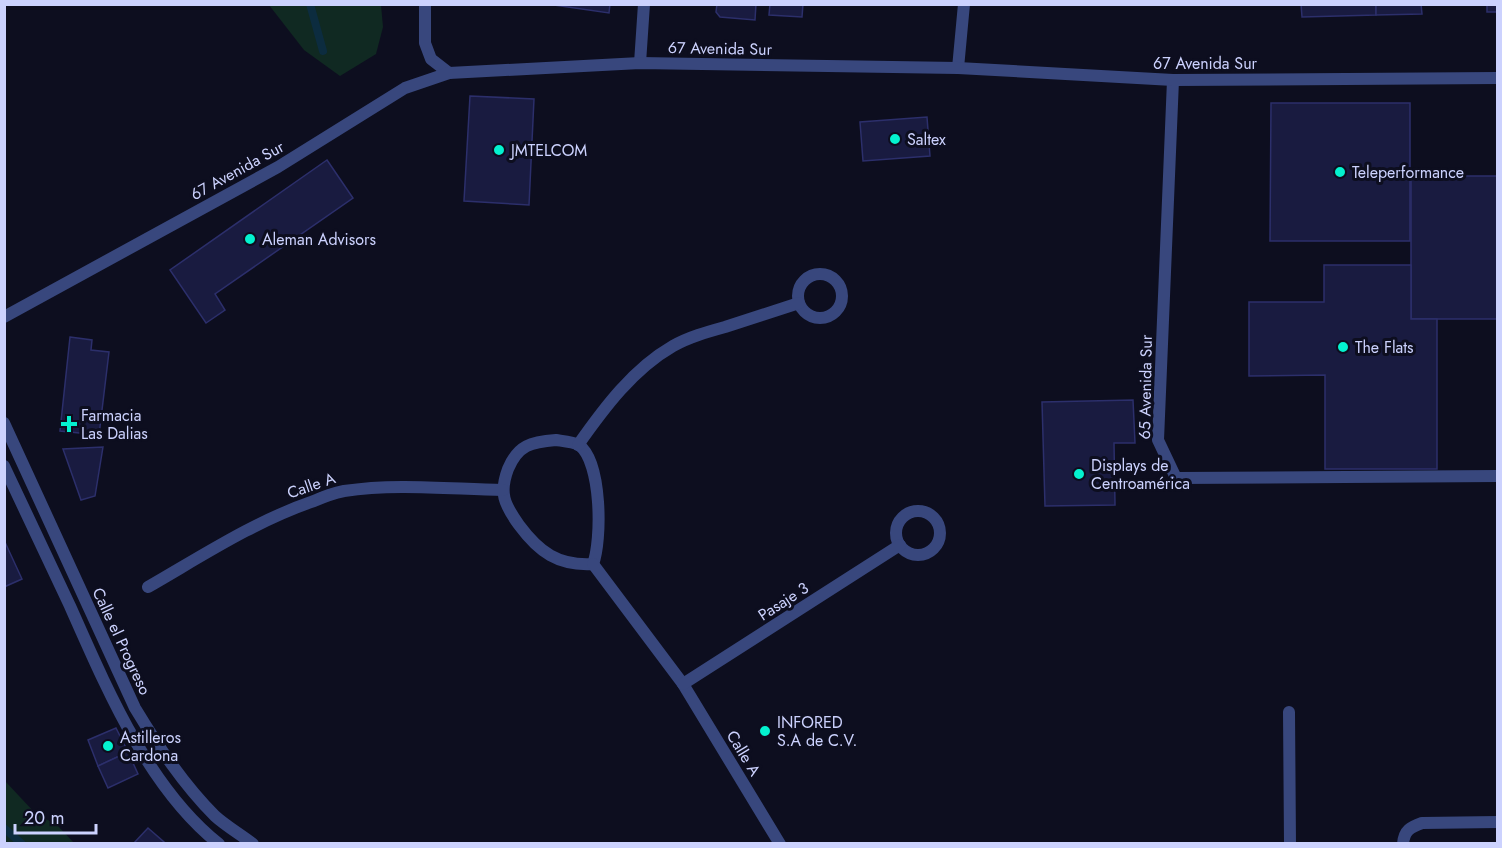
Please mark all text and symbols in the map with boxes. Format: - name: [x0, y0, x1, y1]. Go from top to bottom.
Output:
- street label: 67 Avenida Sur: [668, 36, 773, 61]
- street label: 67 Avenida Sur: [1153, 52, 1258, 75]
- place label: Saltex: [907, 128, 946, 151]
- marker: Saltex: [888, 132, 902, 146]
- street label: 67 Avenida Sur: [186, 135, 289, 206]
- place label: JMTELCOM: [509, 139, 587, 162]
- marker: JMTELCOM: [492, 143, 506, 157]
- place label: Teleperformance: [1352, 161, 1464, 184]
- marker: Teleperformance: [1333, 165, 1347, 179]
- place label: Aleman Advisors: [262, 228, 376, 251]
- marker: Aleman Advisors: [243, 232, 257, 246]
- street label: 65 Avenida Sur: [1133, 334, 1158, 440]
- place label: The Flats: [1355, 336, 1414, 359]
- marker: The Flats: [1336, 340, 1350, 354]
- place label: Farmacia Las Dalias: [81, 404, 148, 445]
- marker: Farmacia Las Dalias: [62, 417, 76, 431]
- place label: Displays de Centroamérica: [1091, 454, 1190, 495]
- street label: Calle A: [284, 466, 339, 504]
- marker: Displays de Centroamérica: [1072, 467, 1086, 481]
- street label: Pasaje 3: [754, 576, 813, 626]
- street label: Calle el Progreso: [87, 584, 157, 699]
- place label: INFORED S.A de C.V.: [777, 711, 857, 752]
- marker: INFORED S.A de C.V.: [758, 724, 772, 738]
- place label: Astilleros Cardona: [120, 726, 181, 767]
- street label: Calle A: [721, 726, 766, 781]
- marker: Astilleros Cardona: [101, 739, 115, 753]
- scale bar: [15, 797, 96, 835]
- text: 20 m: [24, 805, 64, 831]

